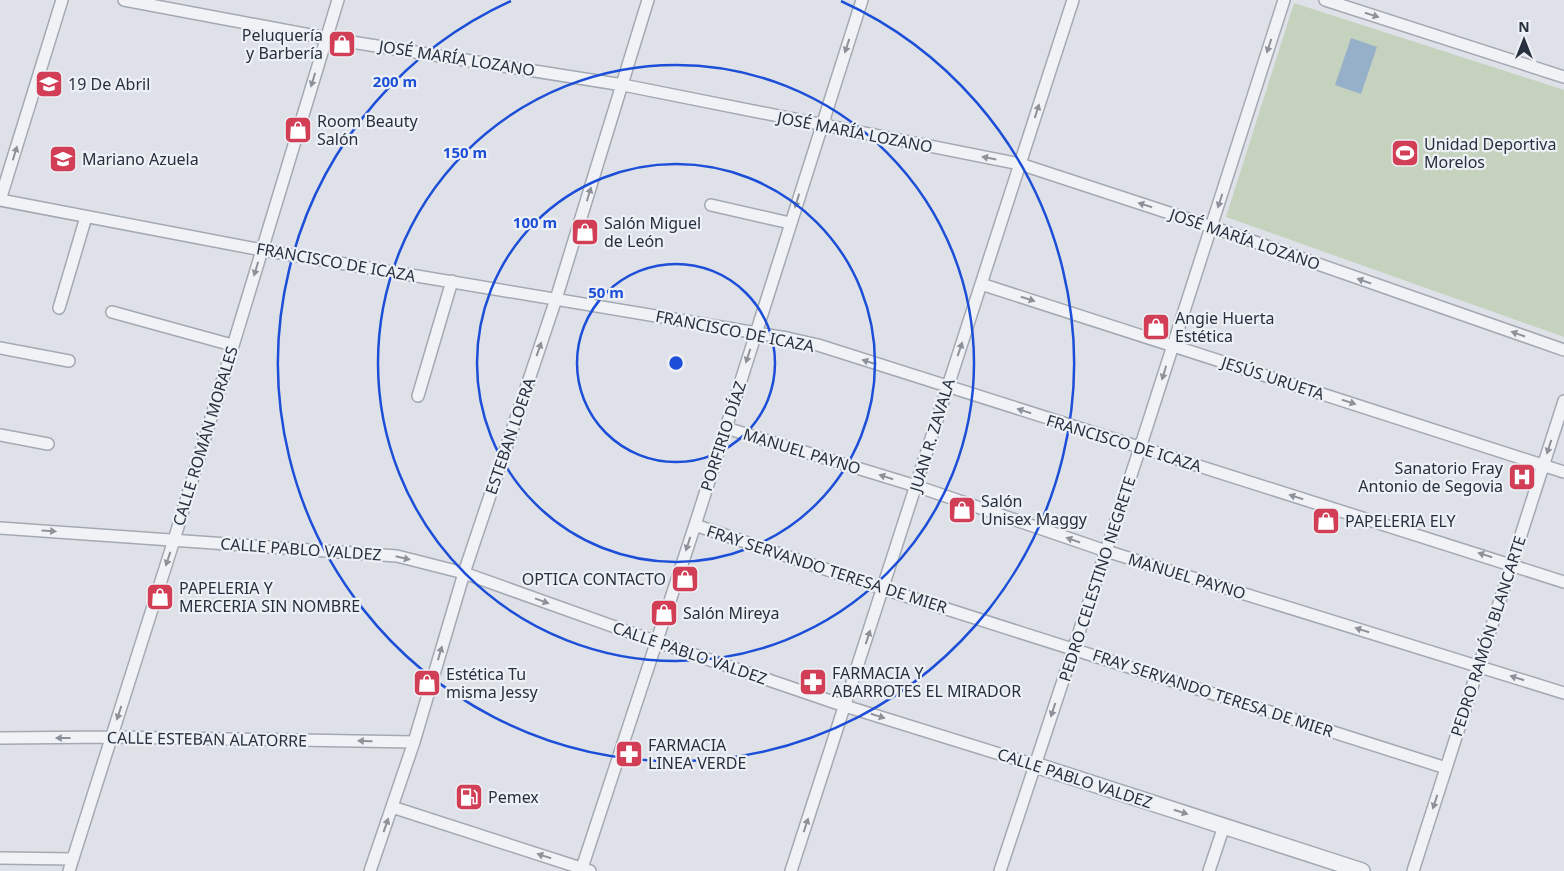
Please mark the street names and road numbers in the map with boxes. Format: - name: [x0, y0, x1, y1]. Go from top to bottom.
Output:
- street label: JOSÉ MARÍA LOZANO: [375, 34, 537, 81]
- street label: JOSÉ MARÍA LOZANO: [774, 106, 934, 158]
- street label: JOSÉ MARÍA LOZANO: [1165, 202, 1323, 275]
- street label: FRANCISCO DE ICAZA: [255, 237, 418, 287]
- street label: FRANCISCO DE ICAZA: [654, 305, 817, 357]
- street label: CALLE ROMÁN MORALES: [167, 343, 243, 529]
- street label: JESÚS URUETA: [1217, 350, 1328, 405]
- street label: ESTEBAN LOERA: [480, 374, 541, 497]
- street label: JUAN R. ZAVALA: [904, 375, 960, 496]
- street label: PORFIRIO DÍAZ: [695, 378, 751, 494]
- street label: FRANCISCO DE ICAZA: [1044, 409, 1205, 477]
- street label: MANUEL PAYNO: [741, 423, 863, 479]
- street label: PEDRO CELESTINO NEGRETE: [1053, 474, 1141, 684]
- street label: FRAY SERVANDO TERESA DE MIER: [704, 520, 950, 618]
- street label: CALLE PABLO VALDEZ: [220, 532, 382, 566]
- street label: PEDRO RAMÓN BLANCARTE: [1445, 533, 1531, 739]
- street label: MANUEL PAYNO: [1126, 548, 1248, 604]
- street label: CALLE PABLO VALDEZ: [610, 616, 770, 690]
- street label: FRAY SERVANDO TERESA DE MIER: [1090, 644, 1336, 742]
- street label: CALLE ESTEBAN ALATORRE: [107, 726, 307, 752]
- street label: CALLE PABLO VALDEZ: [995, 743, 1155, 813]

